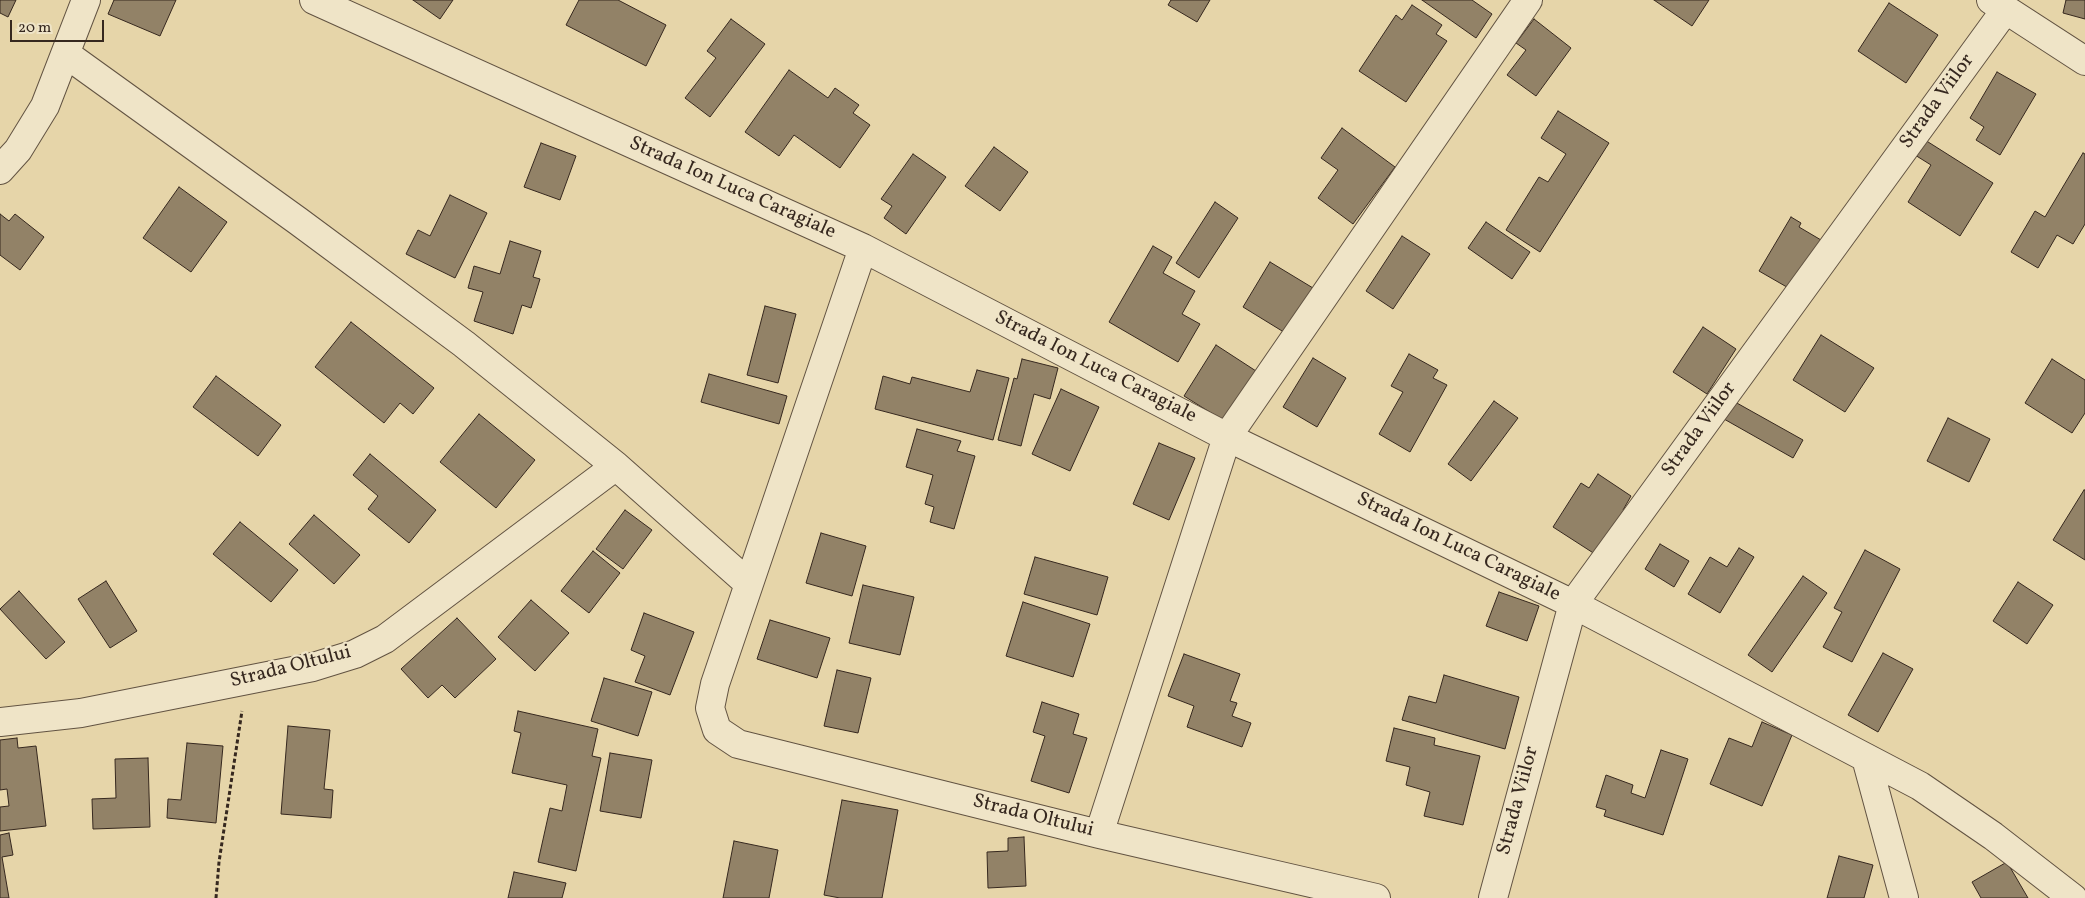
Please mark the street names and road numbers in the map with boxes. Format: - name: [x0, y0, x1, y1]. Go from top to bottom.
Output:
- street label: Strada Viilor: [1896, 50, 1980, 154]
- street label: Strada Ion Luca Caragiale: [625, 133, 839, 245]
- street label: Strada Ion Luca Caragiale: [990, 307, 1200, 429]
- street label: Strada Viilor: [1658, 378, 1742, 482]
- street label: Strada Ion Luca Caragiale: [1352, 488, 1564, 608]
- street label: Strada Oltului: [228, 641, 354, 695]
- street label: Strada Viilor: [1493, 744, 1545, 858]
- street label: Strada Oltului: [970, 790, 1096, 844]

